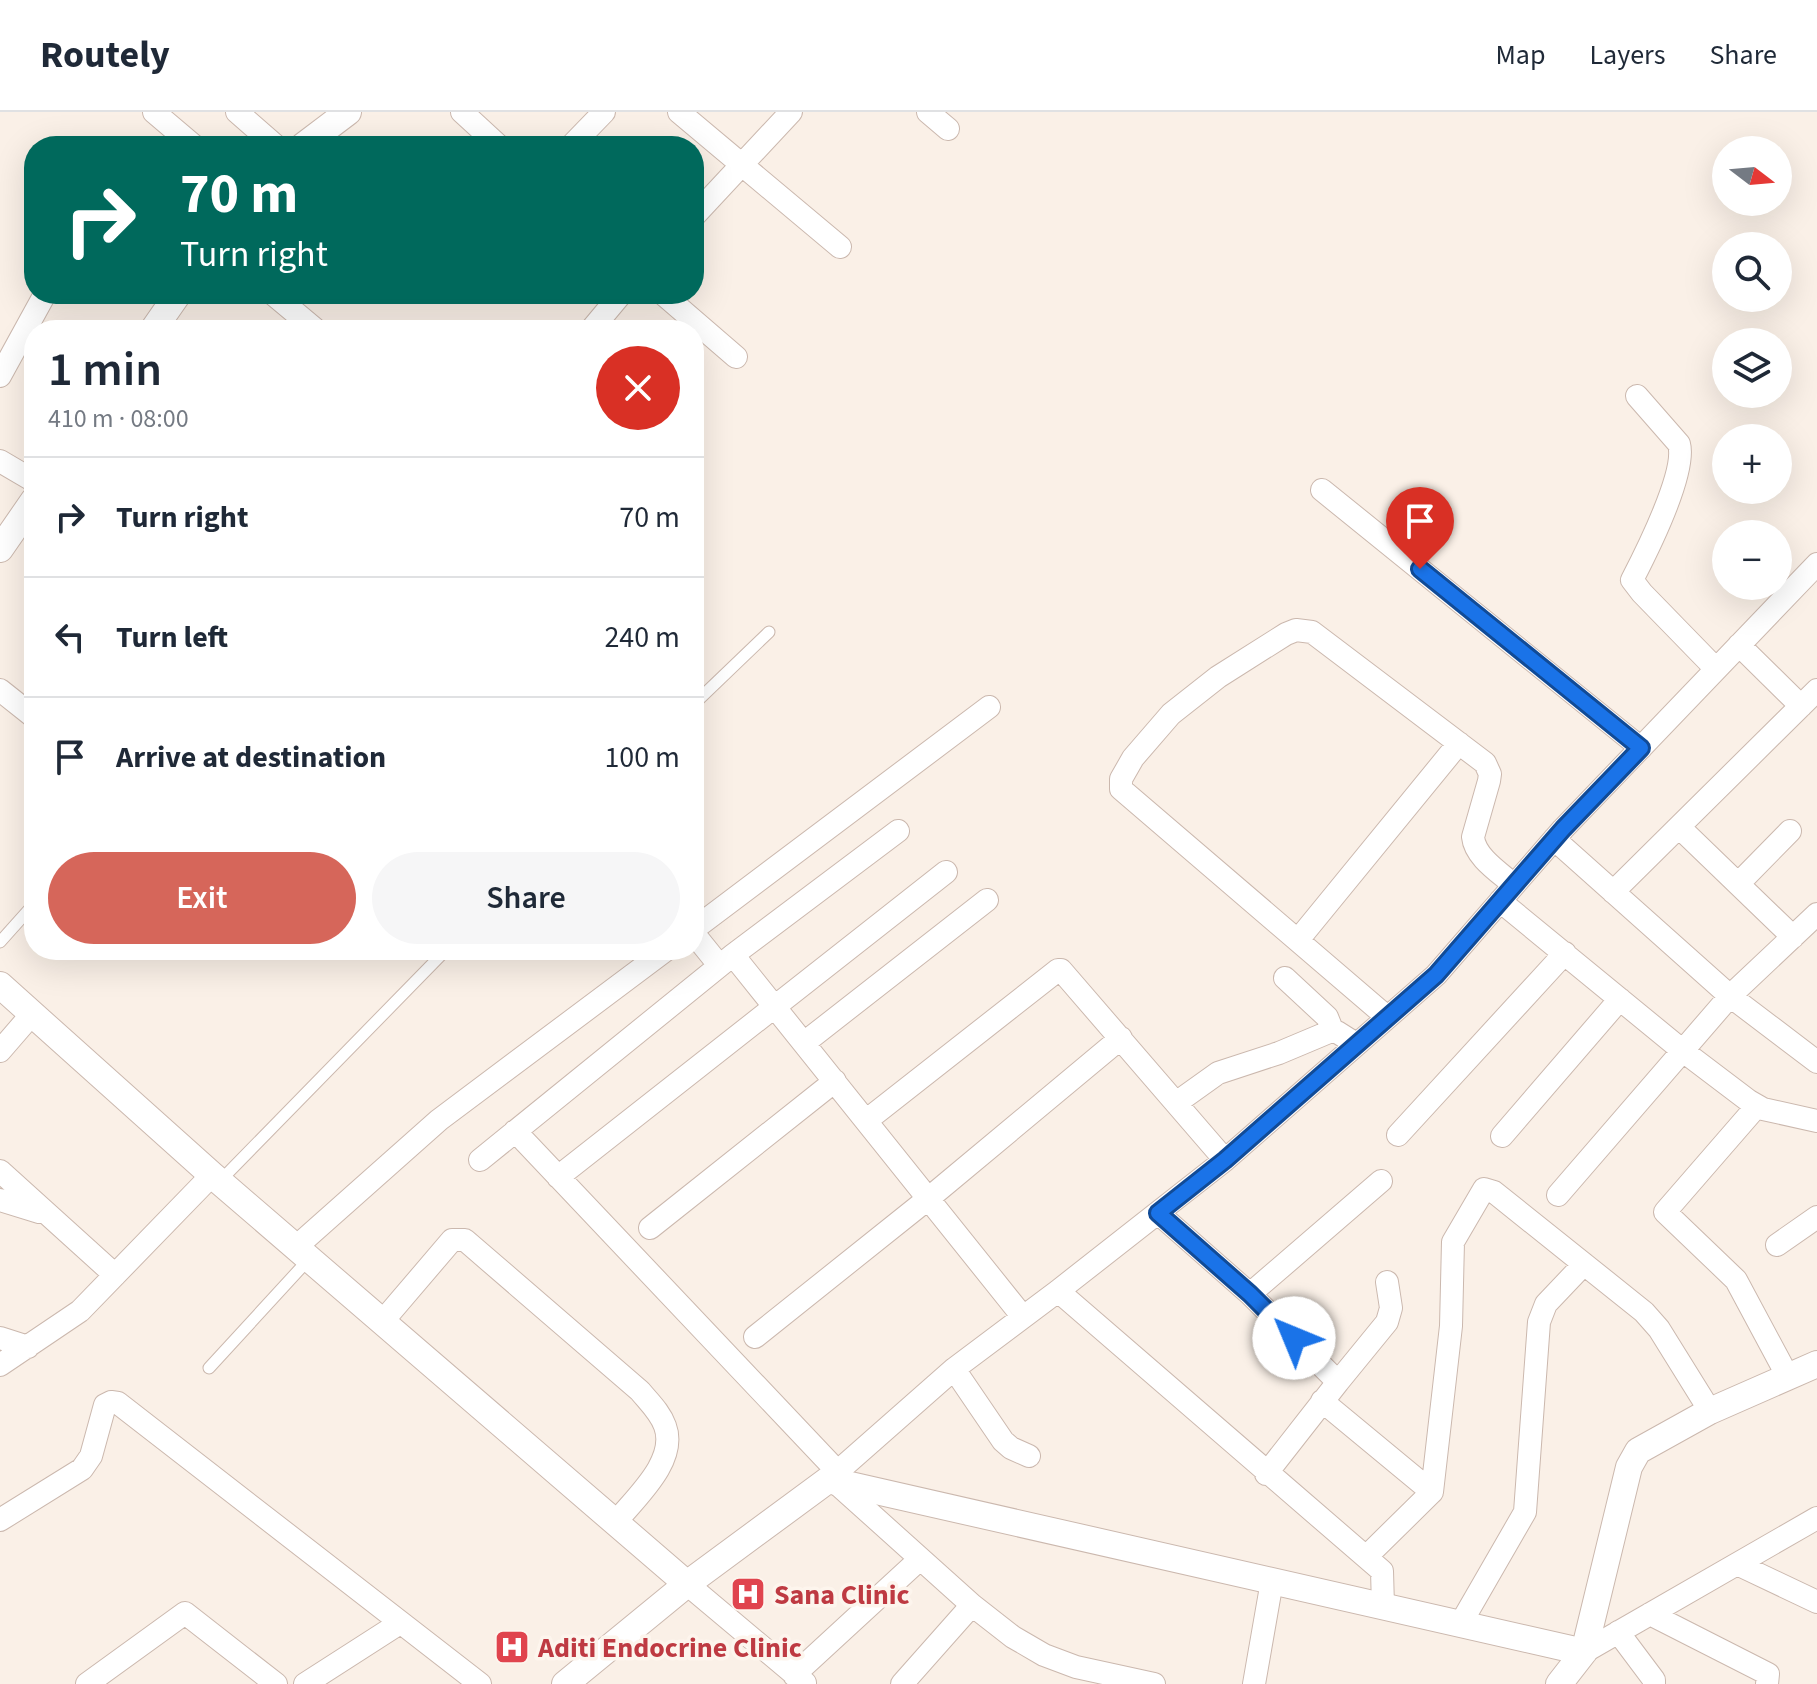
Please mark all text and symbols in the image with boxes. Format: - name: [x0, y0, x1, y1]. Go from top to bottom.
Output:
- text: Routely: [40, 28, 170, 82]
- text: Map: [1495, 35, 1545, 75]
- text: Layers: [1589, 35, 1665, 75]
- text: Share: [1709, 35, 1777, 75]
- north arrow: [1712, 136, 1792, 216]
- map controls: [1712, 136, 1792, 600]
- text: 70 m: [180, 155, 298, 234]
- icon: right: [48, 168, 152, 272]
- text: Turn right: [180, 229, 328, 280]
- button: search: [1712, 232, 1792, 312]
- button: layers: [1712, 328, 1792, 408]
- text: 1 min: [48, 336, 162, 404]
- button: close: [596, 346, 680, 430]
- text: 410 m · 08:00: [48, 400, 189, 437]
- button: +: [1712, 424, 1792, 504]
- pin: [1386, 487, 1454, 569]
- icon: right: [48, 495, 92, 539]
- text: Turn right: [116, 496, 248, 539]
- text: 70 m: [619, 496, 680, 539]
- icon: arrive: [1398, 499, 1442, 543]
- button: −: [1712, 520, 1792, 600]
- icon: left: [48, 615, 92, 659]
- text: Turn left: [116, 616, 228, 659]
- text: 240 m: [604, 616, 680, 659]
- icon: arrive: [48, 735, 92, 779]
- text: Arrive at destination: [116, 736, 386, 779]
- text: 100 m: [604, 736, 680, 779]
- button: Exit: [48, 852, 356, 944]
- button: Share: [372, 852, 680, 944]
- position arrow: [1252, 1296, 1336, 1380]
- hospital icon: Sana Clinic: [729, 1575, 767, 1613]
- place label: Sana Clinic: [774, 1575, 910, 1615]
- hospital icon: Aditi Endocrine Clinic: [493, 1628, 531, 1666]
- place label: Aditi Endocrine Clinic: [537, 1628, 802, 1668]

